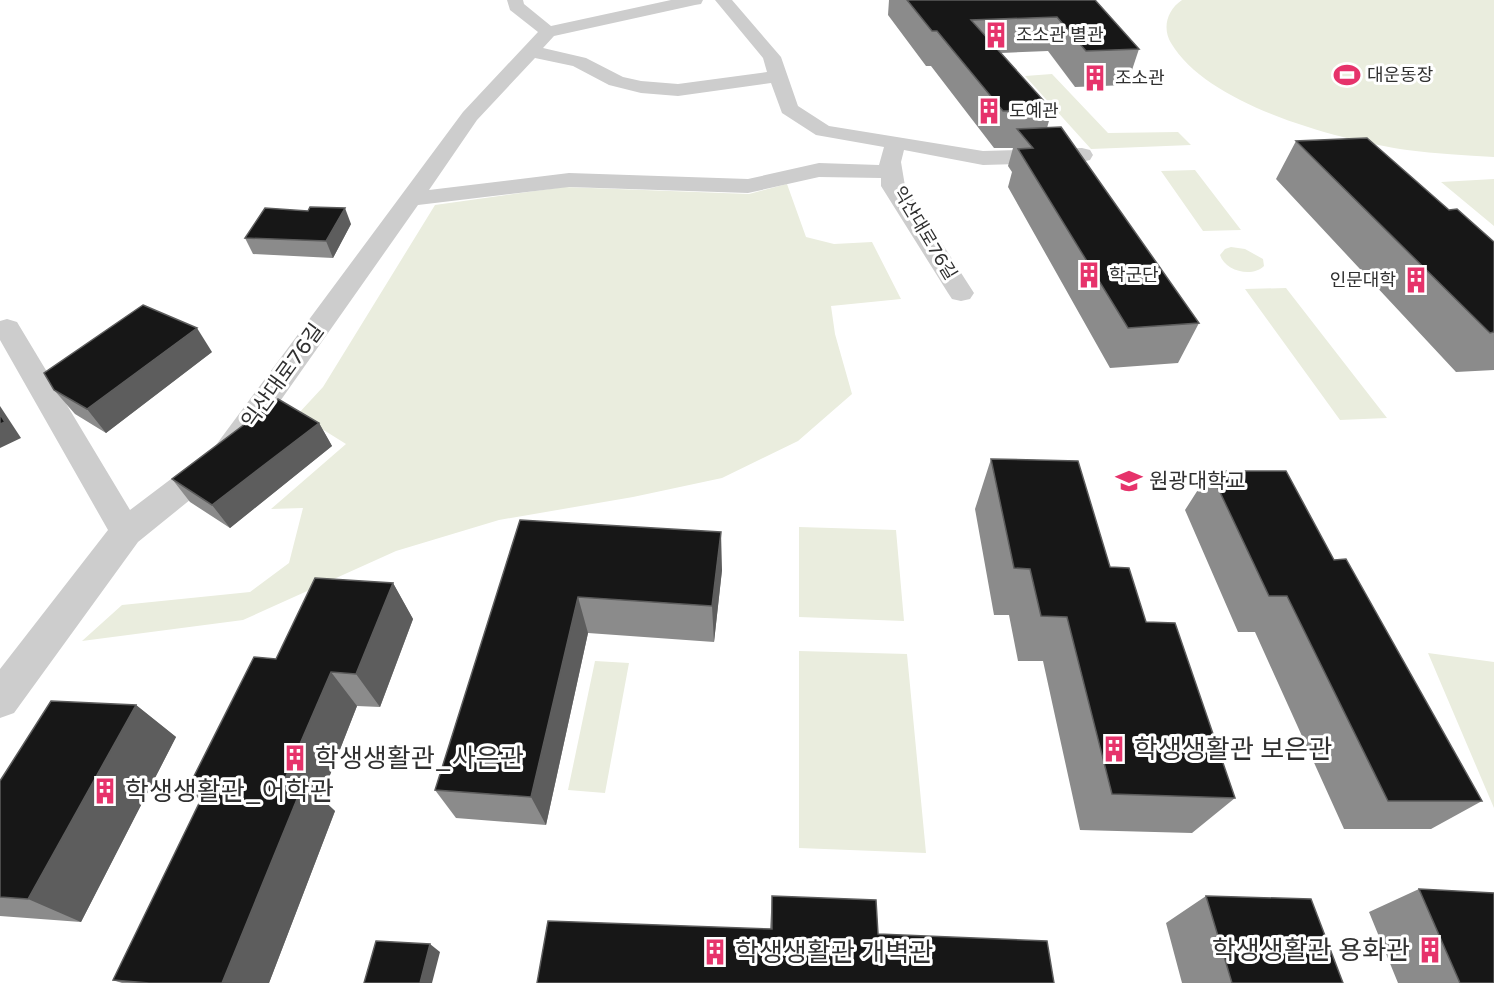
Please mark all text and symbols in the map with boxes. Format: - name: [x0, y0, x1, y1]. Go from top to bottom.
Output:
- building icon: 조소관 별관: [981, 20, 1011, 50]
- place label: 조소관 별관: [1016, 24, 1104, 46]
- sports icon: 대운동장: [1332, 60, 1362, 90]
- building icon: 조소관: [1080, 63, 1110, 93]
- place label: 대운동장: [1367, 64, 1433, 86]
- place label: 조소관: [1115, 67, 1165, 89]
- building icon: 도예관: [974, 96, 1004, 126]
- place label: 도예관: [1009, 100, 1059, 122]
- street label: 익산대로76길: [888, 182, 962, 284]
- building icon: 학군단: [1074, 260, 1104, 290]
- place label: 학군단: [1109, 264, 1159, 286]
- building icon: 인문대학: [1401, 265, 1431, 295]
- place label: 인문대학: [1330, 269, 1396, 291]
- street label: 익산대로76길: [237, 319, 329, 433]
- school or university icon: 원광대학교: [1114, 466, 1144, 496]
- place label: 원광대학교: [1149, 469, 1246, 494]
- building icon: 학생생활관 보은관: [1099, 734, 1129, 764]
- place label: 학생생활관 보은관: [1134, 734, 1332, 765]
- building icon: 학생생활관_사은관: [280, 743, 310, 773]
- place label: 학생생활관_사은관: [315, 743, 524, 774]
- building icon: 학생생활관_어학관: [90, 776, 120, 806]
- place label: 학생생활관_어학관: [125, 776, 334, 807]
- place label: 학생생활관 용화관: [1212, 935, 1410, 966]
- building icon: 학생생활관 용화관: [1415, 935, 1445, 965]
- building icon: 학생생활관 개벽관: [700, 937, 730, 967]
- place label: 학생생활관 개벽관: [735, 937, 933, 968]

